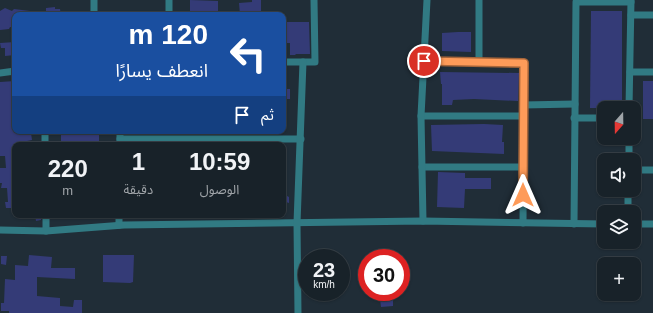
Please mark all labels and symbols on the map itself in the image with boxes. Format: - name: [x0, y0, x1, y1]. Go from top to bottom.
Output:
- pin: [407, 44, 441, 78]
- north arrow: [597, 101, 641, 145]
- position arrow: [502, 174, 544, 216]
- speed limit sign: 30: [358, 249, 410, 301]

